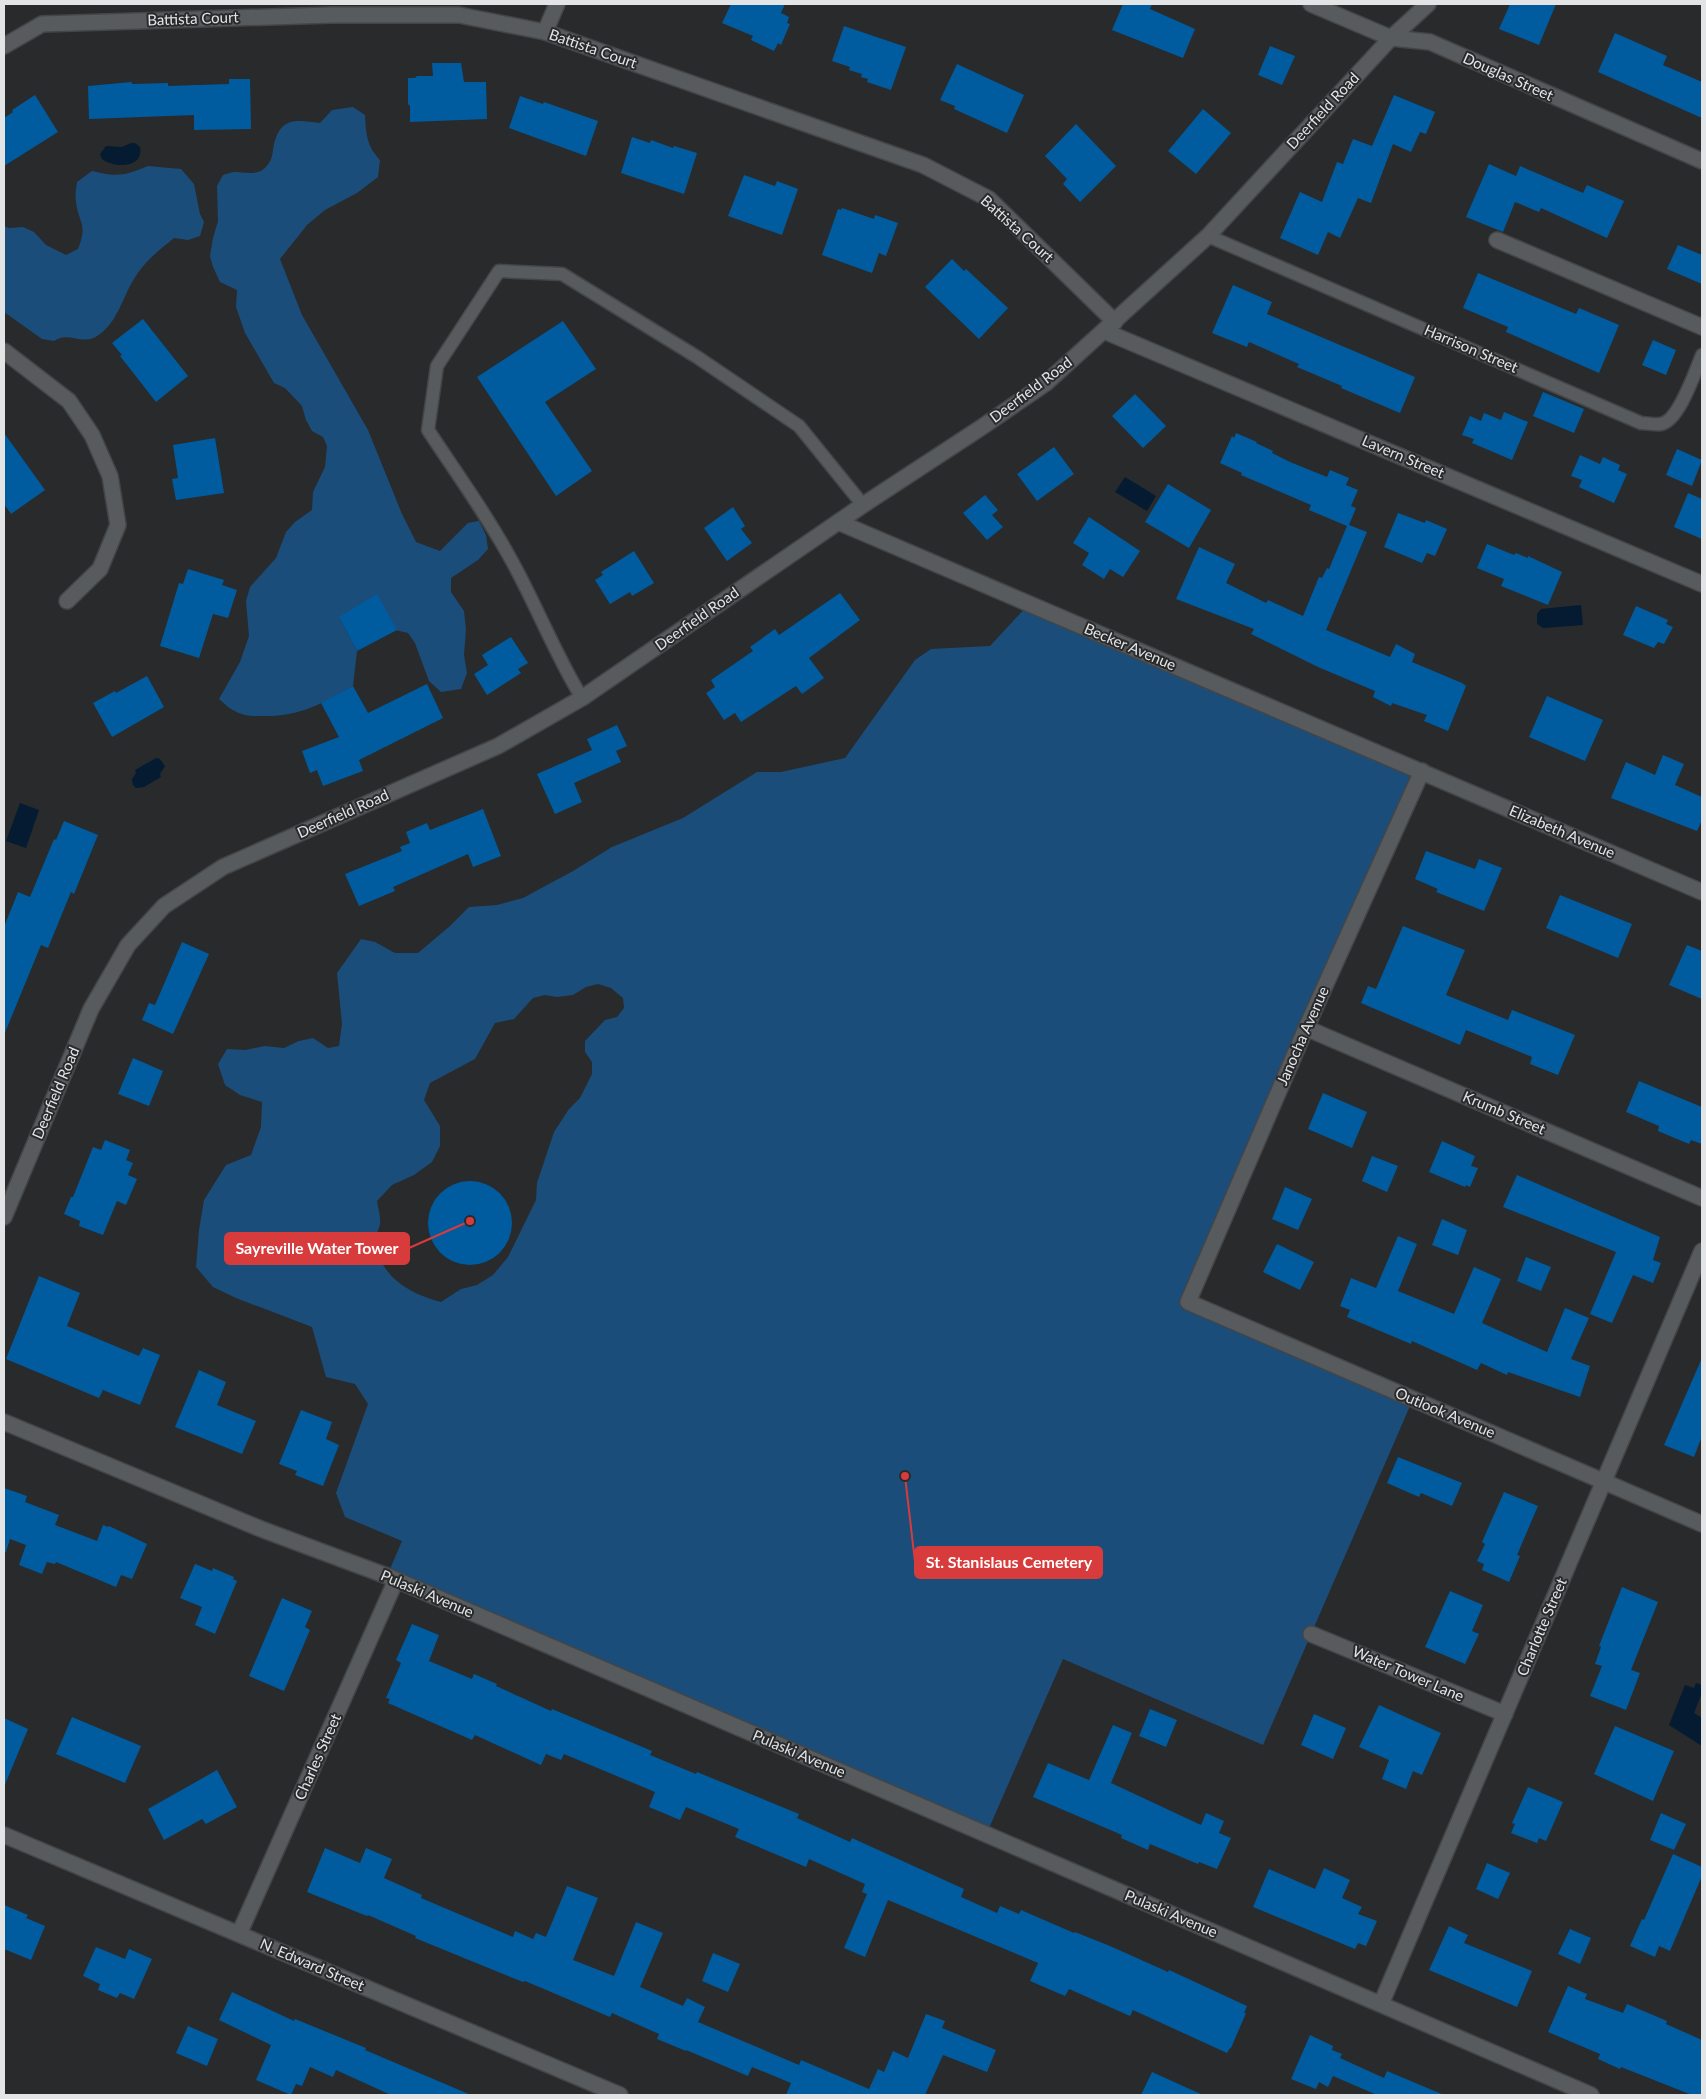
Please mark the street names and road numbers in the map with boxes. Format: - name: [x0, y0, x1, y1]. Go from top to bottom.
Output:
- street label: Battista Court: [147, 7, 240, 29]
- street label: Battista Court: [547, 25, 640, 72]
- street label: Douglas Street: [1461, 48, 1557, 104]
- street label: Deerfield Road: [1282, 68, 1362, 152]
- street label: Battista Court: [978, 191, 1058, 266]
- street label: Harrison Street: [1422, 320, 1521, 376]
- street label: Deerfield Road: [986, 352, 1075, 426]
- street label: Lavern Street: [1360, 431, 1448, 482]
- street label: Deerfield Road: [651, 583, 742, 654]
- street label: Becker Avenue: [1082, 619, 1179, 674]
- street label: Deerfield Road: [294, 785, 391, 841]
- street label: Elizabeth Avenue: [1507, 801, 1618, 861]
- street label: Janocha Avenue: [1272, 983, 1332, 1088]
- street label: Deerfield Road: [28, 1044, 83, 1141]
- street label: Krumb Street: [1460, 1087, 1549, 1138]
- street label: Outlook Avenue: [1393, 1383, 1498, 1441]
- street label: Pulaski Avenue: [378, 1565, 477, 1621]
- street label: Charlotte Street: [1512, 1574, 1570, 1678]
- street label: Water Tower Lane: [1350, 1641, 1467, 1705]
- street label: Charles Street: [290, 1710, 344, 1803]
- street label: Pulaski Avenue: [750, 1725, 849, 1781]
- street label: Pulaski Avenue: [1122, 1885, 1221, 1941]
- street label: N. Edward Street: [257, 1934, 368, 1994]

